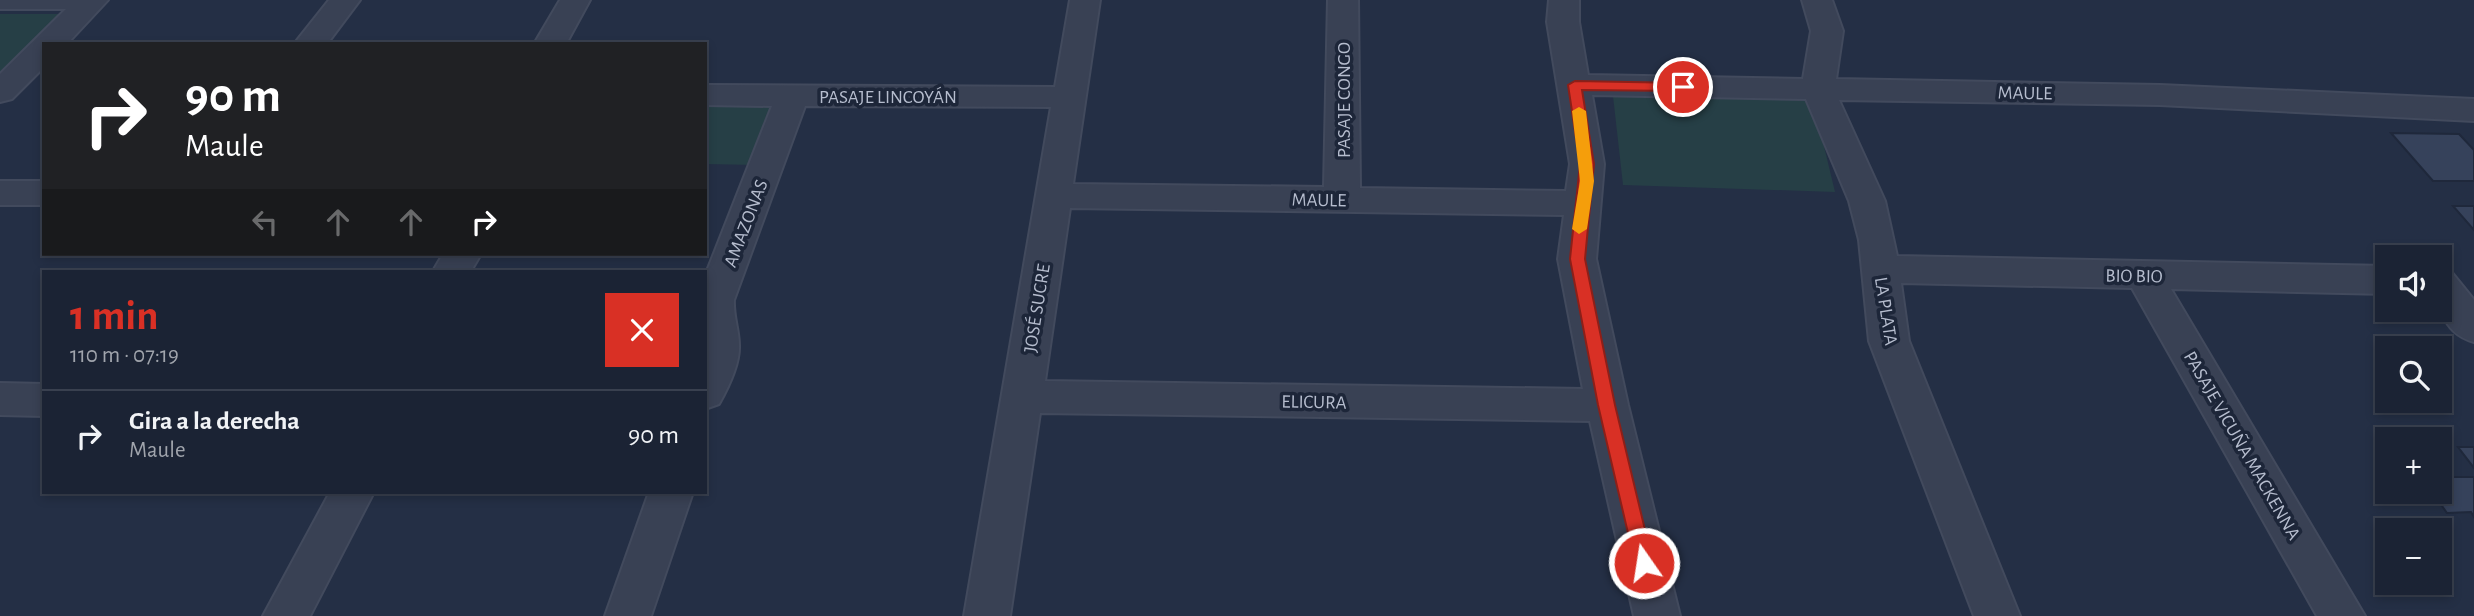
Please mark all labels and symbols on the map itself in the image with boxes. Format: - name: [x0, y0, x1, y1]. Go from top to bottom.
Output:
- street label: PASAJE CONGO: [1335, 42, 1354, 158]
- pin: [1653, 57, 1713, 117]
- street label: MAULE: [1998, 84, 2052, 103]
- street label: PASAJE LINCOYÁN: [819, 86, 957, 107]
- street label: AMAZONAS: [721, 177, 772, 270]
- street label: MAULE: [1292, 191, 1346, 210]
- street label: JOSÉ SUCRE: [1019, 262, 1054, 354]
- street label: BIO BIO: [2105, 267, 2163, 286]
- street label: LA PLATA: [1871, 276, 1900, 347]
- street label: PASAJE VICUÑA MACKENNA: [2180, 347, 2305, 543]
- street label: ELICURA: [1281, 392, 1347, 413]
- position arrow: [1607, 526, 1681, 600]

